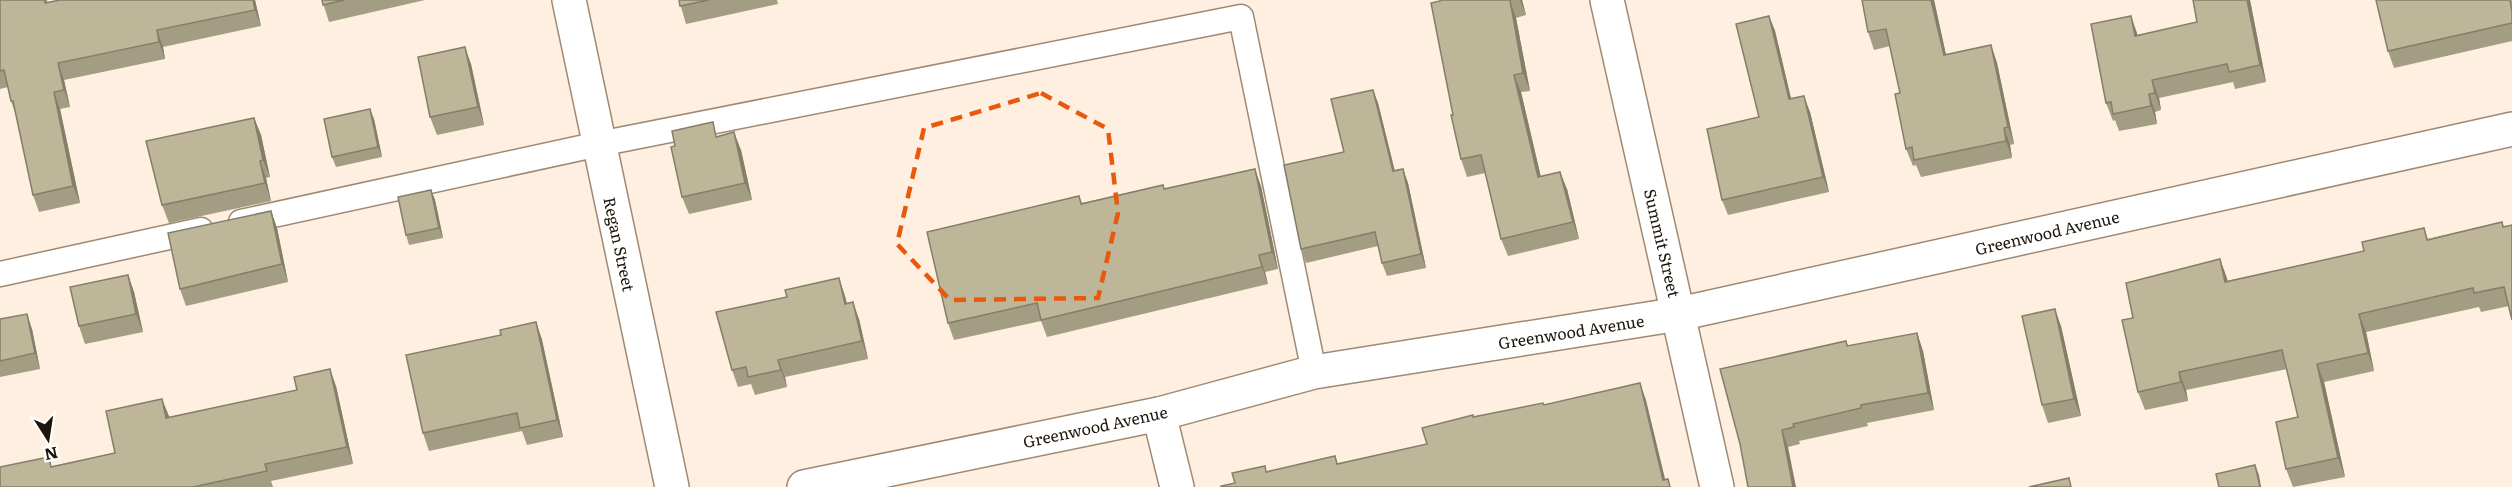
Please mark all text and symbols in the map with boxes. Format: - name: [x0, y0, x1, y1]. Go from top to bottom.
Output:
- street label: Summit Street: [1639, 186, 1687, 300]
- street label: Regan Street: [598, 194, 642, 294]
- street label: Greenwood Avenue: [1973, 204, 2121, 260]
- street label: Greenwood Avenue: [1496, 308, 1646, 354]
- street label: Greenwood Avenue: [1020, 399, 1170, 453]
- north arrow: [18, 409, 78, 469]
- text: N: [42, 442, 60, 468]

